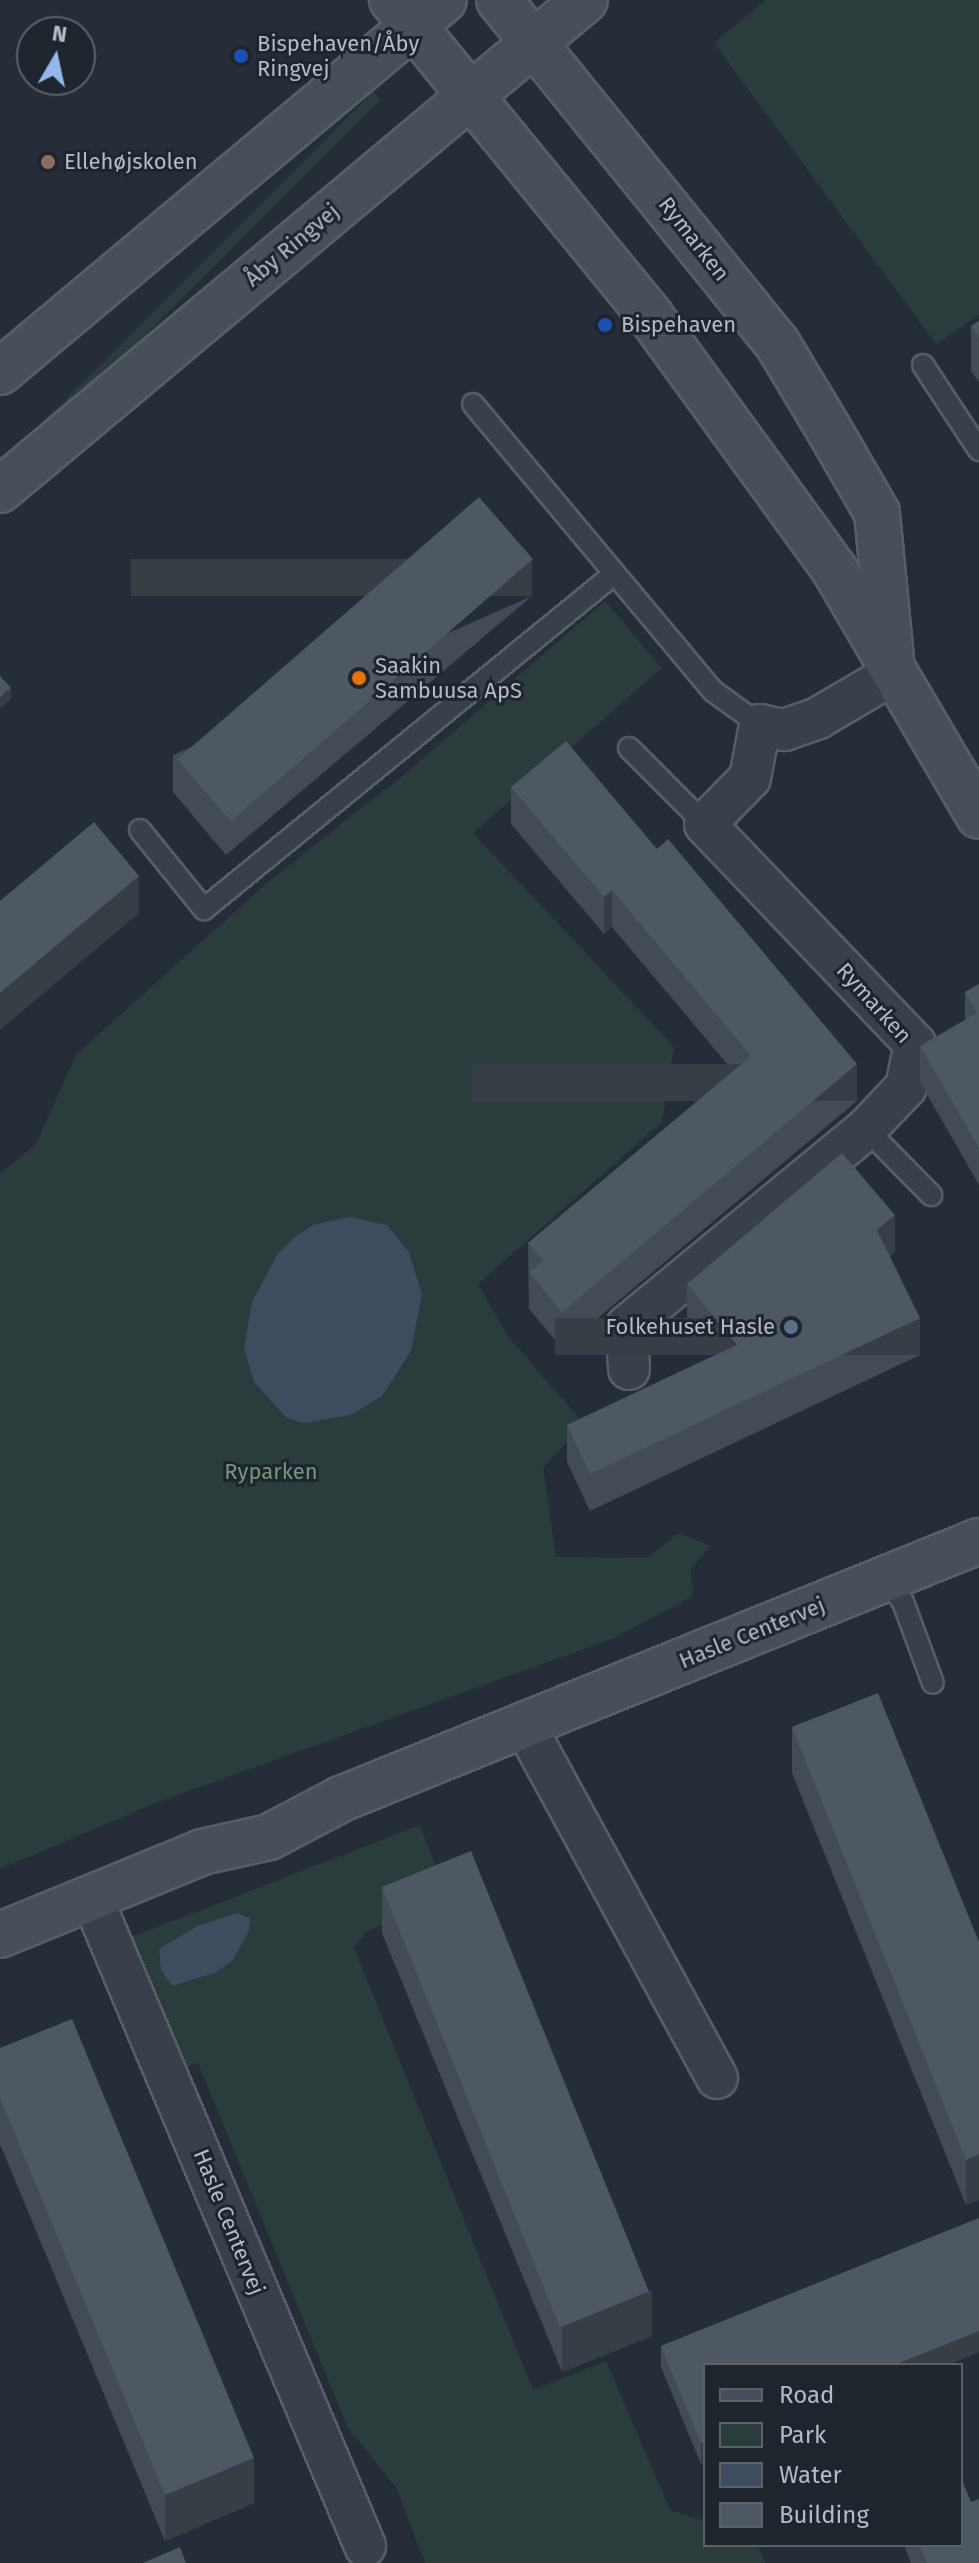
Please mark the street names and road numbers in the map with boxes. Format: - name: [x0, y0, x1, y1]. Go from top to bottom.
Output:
- street label: Rymarken: [653, 192, 735, 286]
- street label: Åby Ringvej: [239, 198, 345, 292]
- street label: Rymarken: [831, 957, 917, 1049]
- street label: Hasle Centervej: [675, 1592, 829, 1674]
- street label: Hasle Centervej: [188, 2145, 270, 2299]

